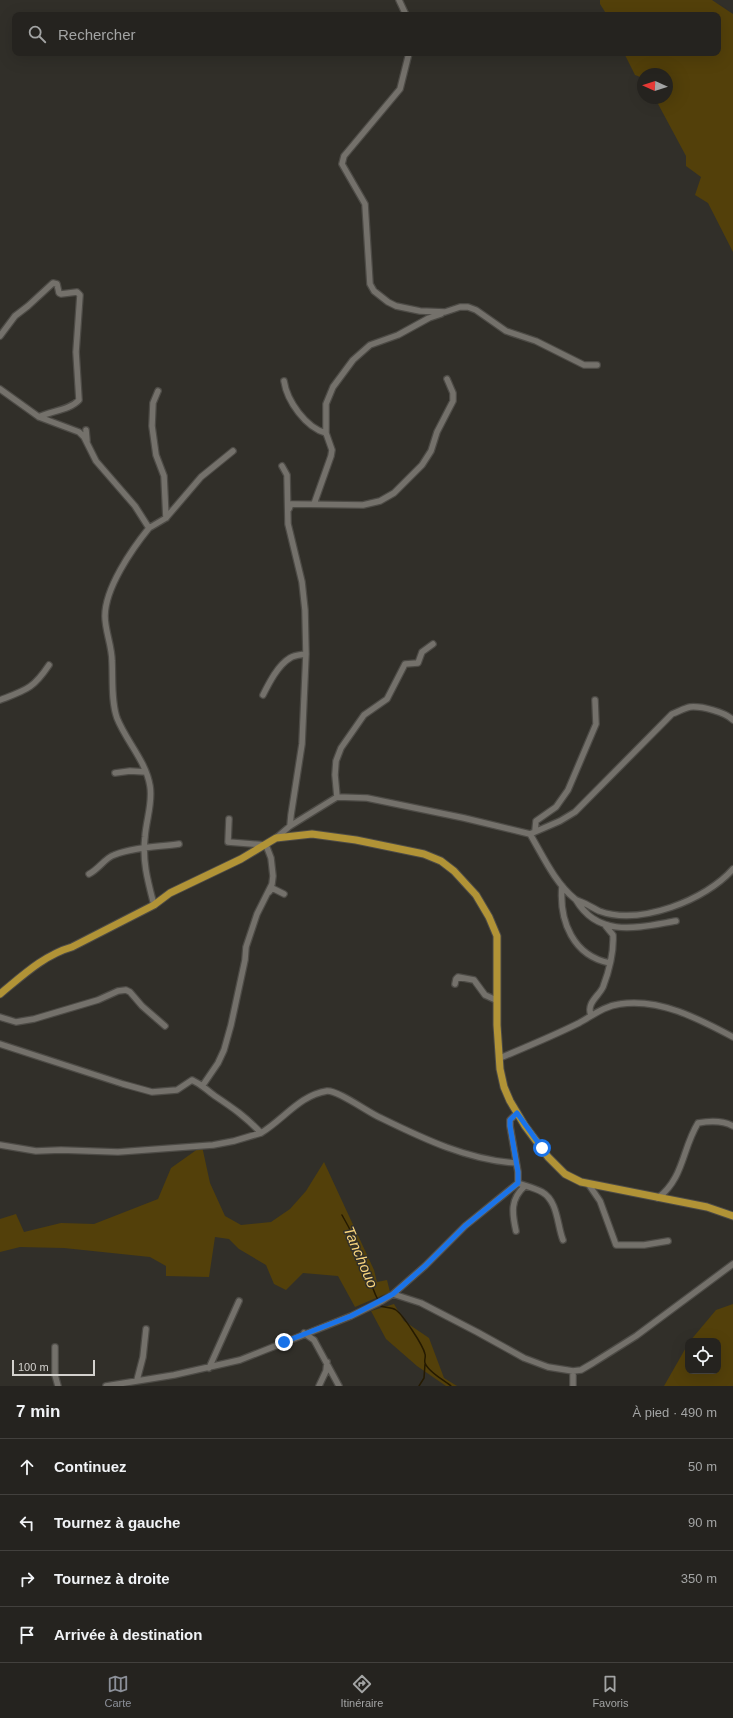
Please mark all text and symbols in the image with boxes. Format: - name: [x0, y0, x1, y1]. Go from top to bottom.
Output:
- search box: [12, 12, 721, 56]
- icon: search: [26, 23, 48, 45]
- text: Rechercher: [58, 26, 136, 43]
- north arrow: [637, 68, 673, 104]
- route start: [533, 1139, 551, 1157]
- water label: Tanchouo: [340, 1224, 382, 1290]
- route end: [275, 1333, 293, 1351]
- map controls: [685, 1338, 721, 1374]
- button: locate: [685, 1338, 721, 1374]
- scale bar: [12, 1358, 95, 1377]
- text: 100 m: [18, 1361, 49, 1373]
- text: 7 min: [16, 1402, 60, 1421]
- text: À pied · 490 m: [632, 1405, 717, 1420]
- icon: ahead: [16, 1456, 38, 1478]
- text: Continuez: [54, 1458, 127, 1475]
- text: 50 m: [688, 1459, 717, 1474]
- icon: left: [16, 1512, 38, 1534]
- text: Tournez à gauche: [54, 1514, 180, 1531]
- text: 90 m: [688, 1515, 717, 1530]
- icon: right: [16, 1568, 38, 1590]
- text: Tournez à droite: [54, 1570, 170, 1587]
- text: 350 m: [681, 1571, 717, 1586]
- icon: arrive: [16, 1624, 38, 1646]
- text: Arrivée à destination: [54, 1626, 202, 1643]
- tab: Carte: [105, 1673, 131, 1709]
- tab: Itinéraire: [341, 1673, 383, 1709]
- tab: Favoris: [592, 1673, 628, 1709]

